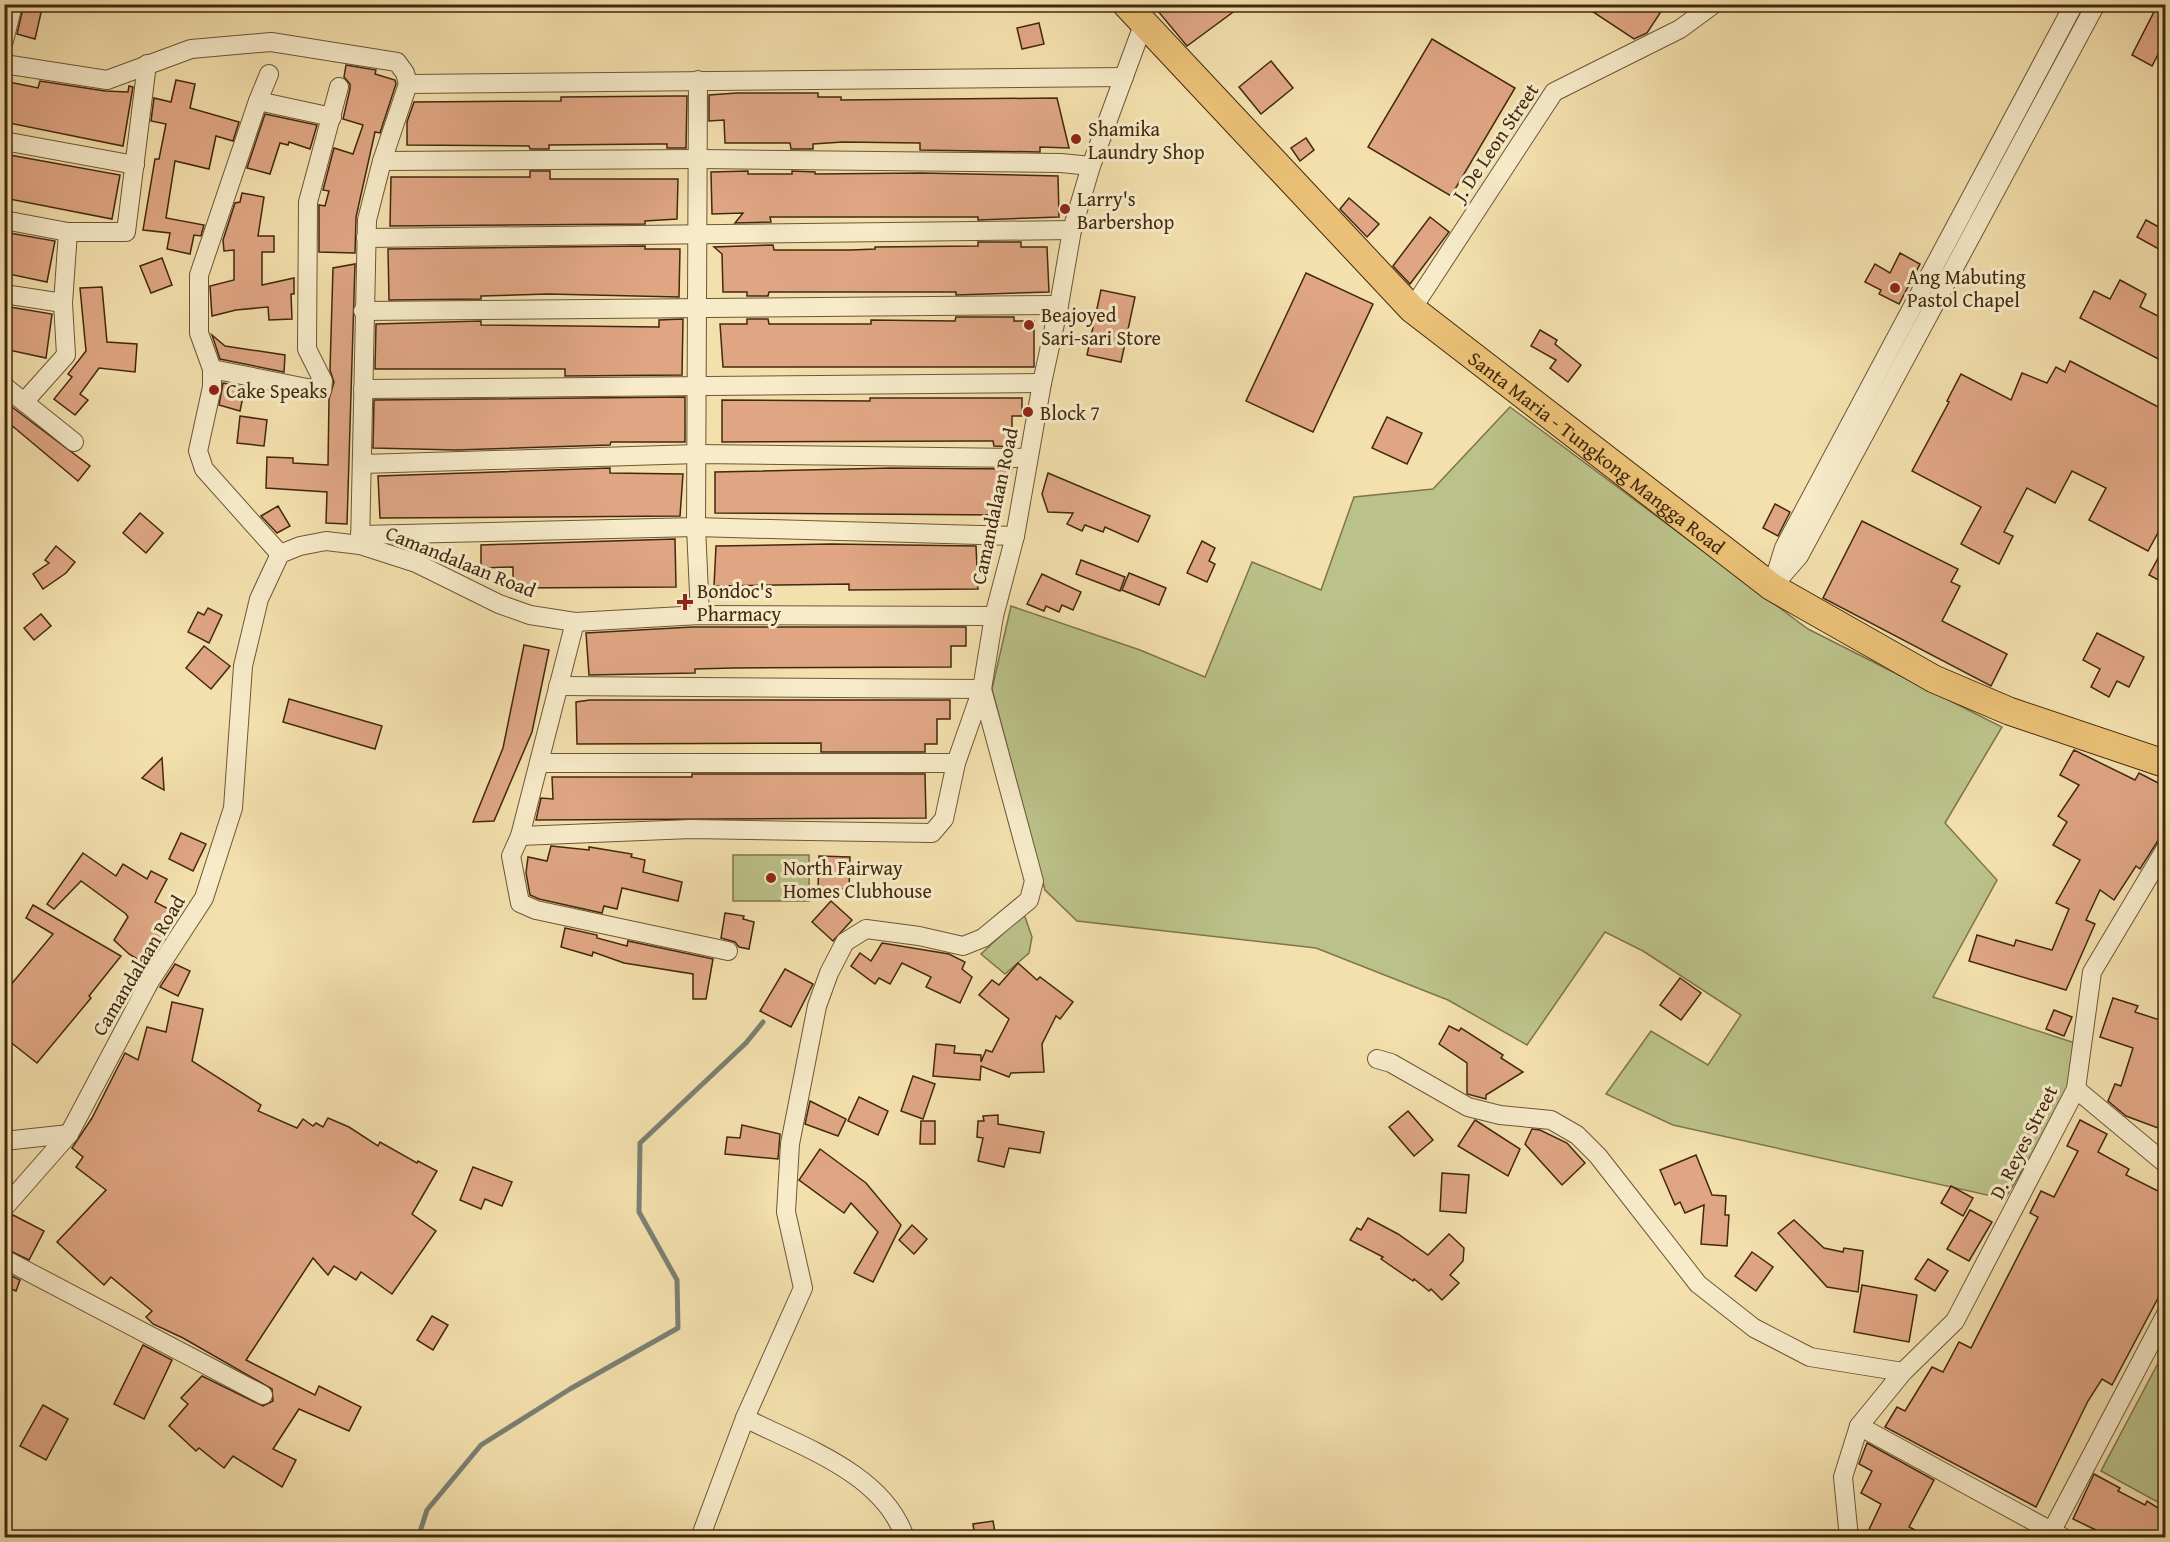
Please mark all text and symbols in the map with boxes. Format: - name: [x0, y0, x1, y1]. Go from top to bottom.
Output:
- street label: J. De Leon Street: [1443, 77, 1545, 209]
- place label: Shamika Laundry Shop: [1088, 114, 1205, 166]
- marker: Shamika Laundry Shop: [1069, 132, 1083, 146]
- place label: Larry's Barbershop: [1077, 184, 1174, 236]
- marker: Larry's Barbershop: [1058, 202, 1072, 216]
- place label: Ang Mabuting Pastol Chapel: [1907, 262, 2026, 314]
- marker: Ang Mabuting Pastol Chapel: [1888, 281, 1902, 295]
- place label: Beajoyed Sari-sari Store: [1041, 300, 1161, 352]
- marker: Beajoyed Sari-sari Store: [1022, 318, 1036, 332]
- street label: Santa Maria - Tungkong Mangga Road: [1462, 343, 1732, 561]
- place label: Cake Speaks: [226, 376, 327, 405]
- marker: Cake Speaks: [207, 383, 221, 397]
- place label: Block 7: [1040, 398, 1100, 427]
- marker: Block 7: [1021, 405, 1035, 419]
- street label: Camandalaan Road: [963, 425, 1025, 587]
- street label: Camandalaan Road: [382, 518, 541, 604]
- place label: Bondoc's Pharmacy: [697, 576, 781, 628]
- marker: Bondoc's Pharmacy: [678, 595, 692, 609]
- place label: North Fairway Homes Clubhouse: [783, 853, 932, 905]
- marker: North Fairway Homes Clubhouse: [764, 871, 778, 885]
- street label: Camandalaan Road: [85, 889, 192, 1041]
- street label: D. Reyes Street: [1982, 1080, 2064, 1204]

